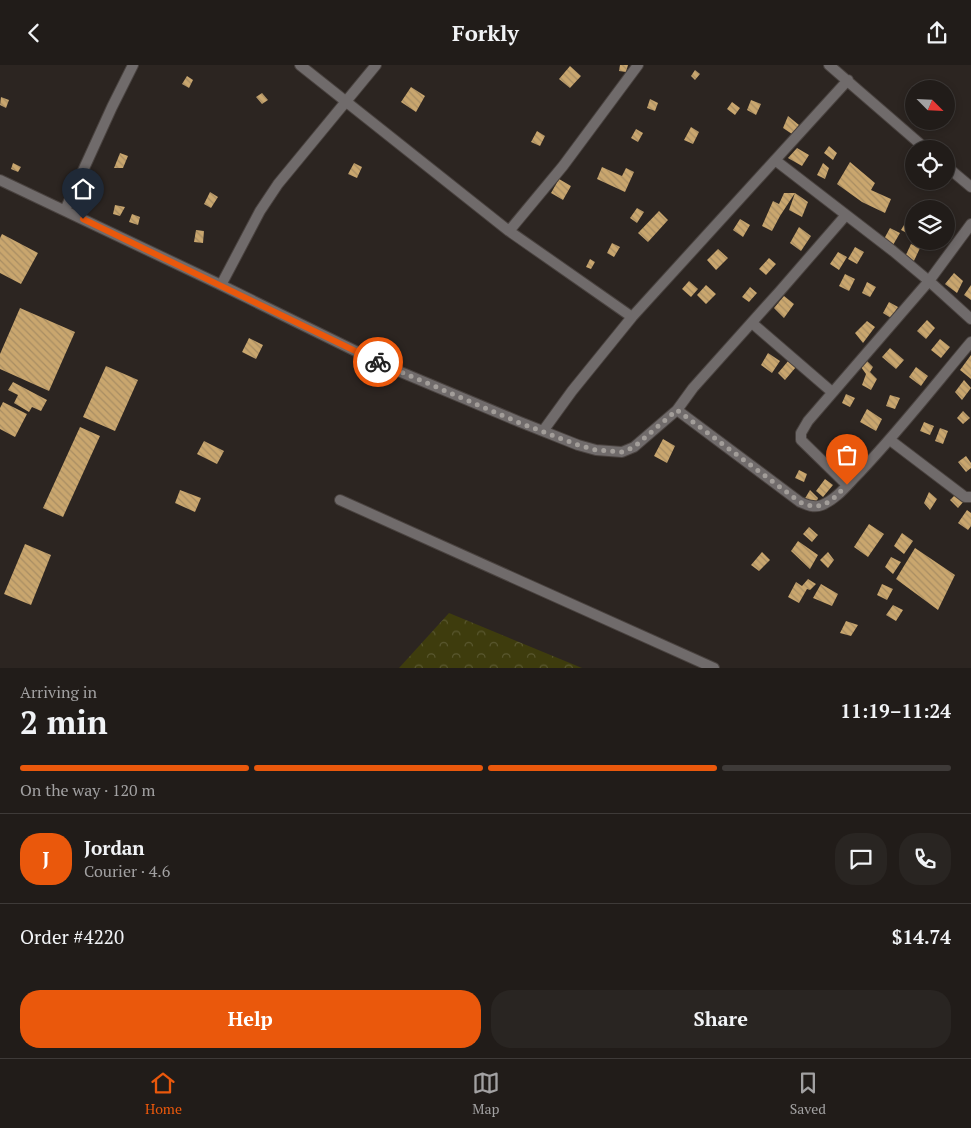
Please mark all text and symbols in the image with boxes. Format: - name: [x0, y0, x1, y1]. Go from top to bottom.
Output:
- text: Forkly: [452, 18, 519, 47]
- icon: back: [20, 19, 48, 47]
- icon: share: [923, 19, 951, 47]
- north arrow: [905, 80, 955, 130]
- map controls: [905, 80, 955, 250]
- button: locate: [905, 140, 955, 190]
- pin: [62, 168, 104, 219]
- icon: home: [69, 175, 97, 203]
- button: layers: [905, 200, 955, 250]
- courier: [353, 337, 403, 387]
- icon: bike: [364, 348, 392, 376]
- pin: [826, 434, 868, 485]
- icon: bag: [833, 441, 861, 469]
- text: Arriving in: [20, 681, 97, 703]
- text: 11:19–11:24: [840, 698, 951, 723]
- text: 2 min: [20, 701, 108, 743]
- text: On the way · 120 m: [20, 779, 155, 801]
- button: chat: [835, 833, 887, 885]
- button: phone: [899, 833, 951, 885]
- text: Jordan: [84, 835, 145, 860]
- text: J: [43, 846, 49, 871]
- text: Courier · 4.6: [84, 860, 170, 882]
- text: Order #4220: [20, 924, 124, 949]
- text: $14.74: [892, 924, 951, 949]
- button: Help: [20, 990, 481, 1048]
- button: Share: [491, 990, 951, 1048]
- tab: Home: [145, 1069, 182, 1118]
- tab: Map: [472, 1069, 500, 1118]
- tab: Saved: [790, 1069, 826, 1118]

